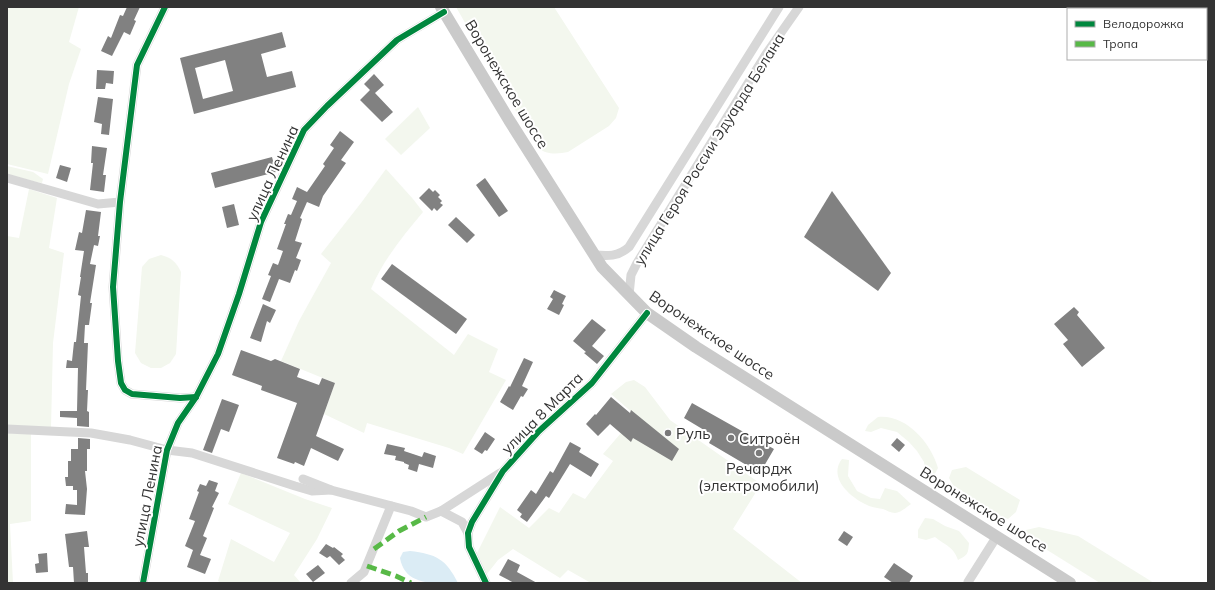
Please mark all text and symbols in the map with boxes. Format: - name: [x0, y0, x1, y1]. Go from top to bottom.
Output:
- legend: [1067, 8, 1207, 60]
- street label: Воронежское шоссе: [461, 16, 553, 152]
- text: Велодорожка: [1103, 16, 1184, 31]
- street label: улица Героя России Эдуарда Белана: [629, 29, 789, 269]
- text: Тропа: [1103, 36, 1138, 51]
- street label: улица Ленина: [242, 122, 302, 224]
- street label: Воронежское шоссе: [646, 286, 778, 384]
- street label: улица 8 Марта: [497, 368, 587, 458]
- place label: Руль: [676, 424, 710, 443]
- marker: Руль: [663, 428, 673, 438]
- place label: Ситроён: [739, 429, 800, 448]
- marker: Ситроён: [726, 433, 736, 443]
- street label: улица Ленина: [128, 443, 166, 549]
- marker: Речардж (электромобили): [754, 448, 764, 458]
- place label: Речардж (электромобили): [698, 459, 820, 495]
- street label: Воронежское шоссе: [917, 462, 1051, 556]

